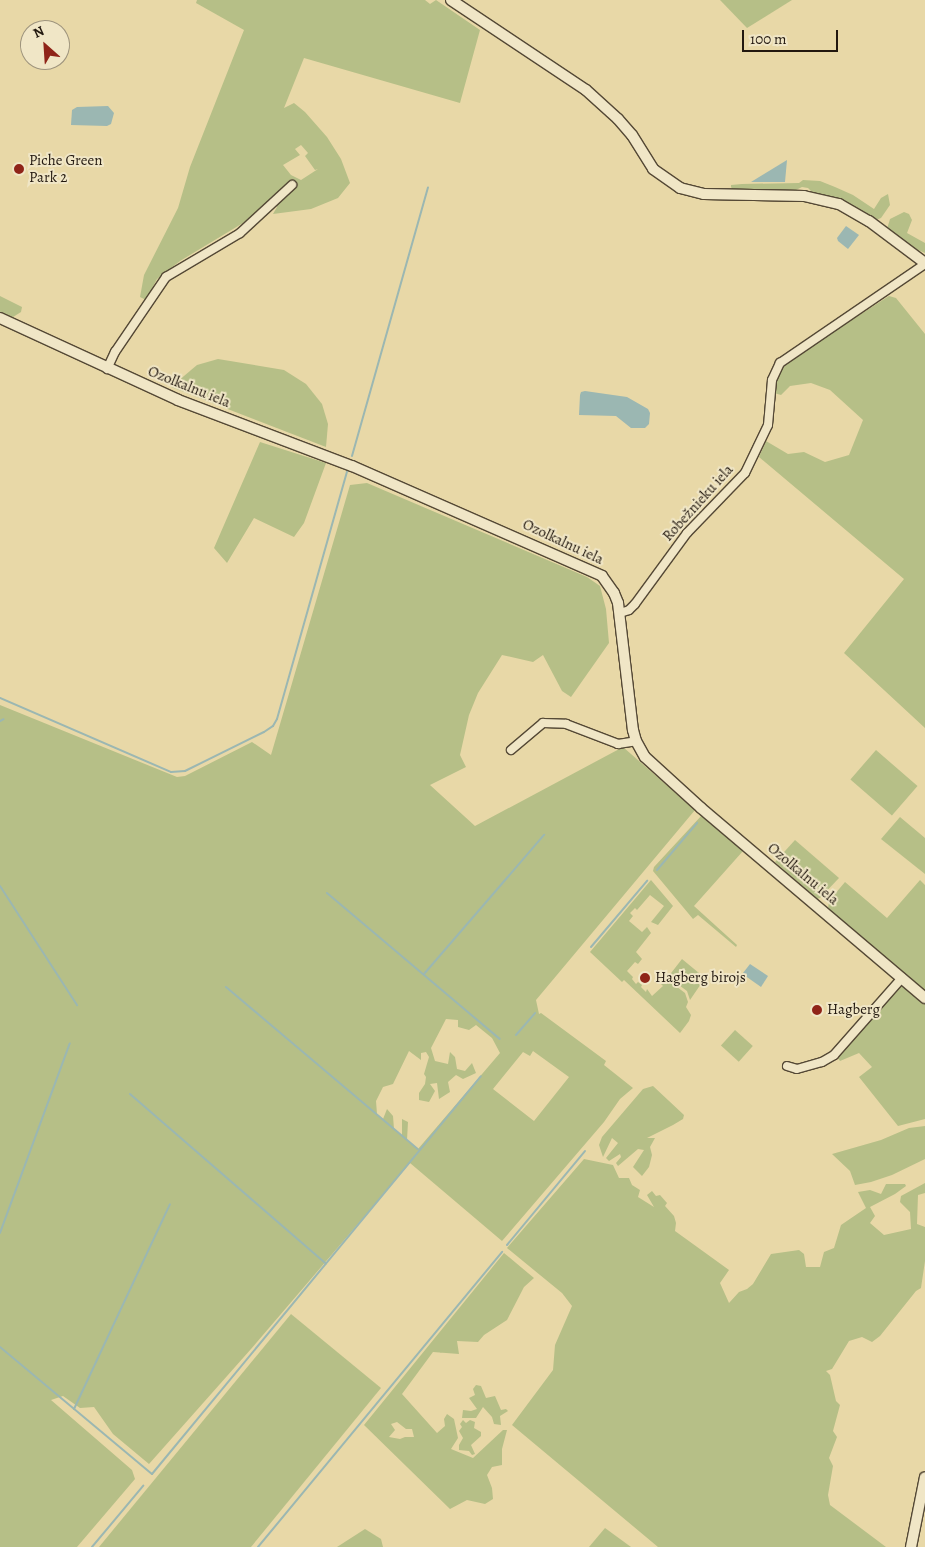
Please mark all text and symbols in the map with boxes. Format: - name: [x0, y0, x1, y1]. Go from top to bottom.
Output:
- north arrow: [20, 20, 70, 70]
- scale bar: [745, 20, 841, 52]
- text: N: [30, 21, 47, 43]
- text: 100 m: [750, 29, 787, 49]
- place label: Piche Green Park 2: [29, 151, 102, 186]
- marker: Piche Green Park 2: [13, 163, 25, 175]
- street label: Ozolkalnu iela: [145, 362, 233, 412]
- street label: Robežnieku iela: [659, 461, 737, 545]
- street label: Ozolkalnu iela: [520, 515, 606, 569]
- street label: Ozolkalnu iela: [764, 839, 842, 909]
- place label: Hagberg birojs: [655, 969, 746, 987]
- marker: Hagberg birojs: [639, 972, 651, 984]
- place label: Hagberg: [827, 1001, 880, 1019]
- marker: Hagberg: [811, 1004, 823, 1016]

